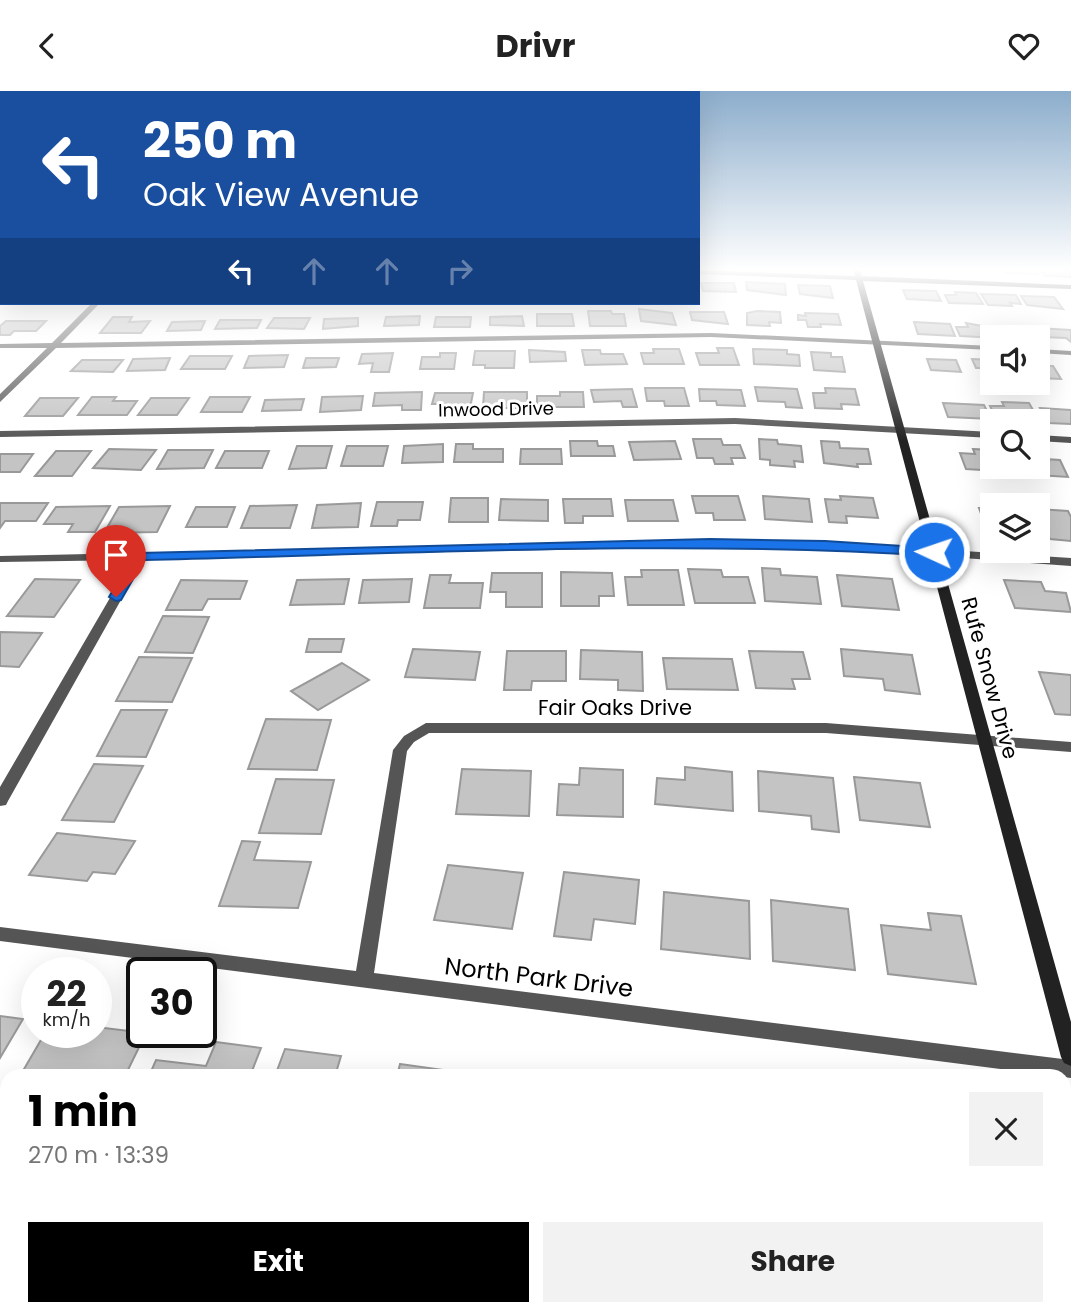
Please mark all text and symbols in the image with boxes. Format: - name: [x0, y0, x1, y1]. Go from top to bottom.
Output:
- text: Drivr: [495, 23, 576, 68]
- icon: back: [28, 27, 66, 65]
- icon: heart: [1005, 27, 1043, 65]
- text: 250 m: [143, 107, 297, 175]
- icon: left: [28, 119, 119, 210]
- text: Oak View Avenue: [143, 172, 419, 217]
- icon: left: [222, 252, 260, 290]
- icon: ahead: [295, 252, 333, 290]
- icon: ahead: [368, 252, 406, 290]
- icon: right: [441, 252, 479, 290]
- map controls: [980, 325, 1050, 563]
- button: sound: [980, 325, 1050, 395]
- street label: Inwood Drive: [438, 395, 554, 423]
- button: search: [980, 409, 1050, 479]
- button: layers: [980, 493, 1050, 563]
- position arrow: [897, 515, 971, 589]
- pin: [86, 525, 146, 597]
- icon: arrive: [97, 536, 135, 574]
- street label: Rufe Snow Drive: [954, 594, 1026, 762]
- street label: Fair Oaks Drive: [538, 693, 692, 722]
- street label: North Park Drive: [443, 949, 635, 1005]
- speed limit sign: 30: [126, 957, 217, 1048]
- text: 22: [47, 969, 86, 1018]
- text: km/h: [43, 1007, 90, 1032]
- text: 1 min: [28, 1082, 138, 1141]
- button: close: [969, 1092, 1043, 1166]
- text: 270 m · 13:39: [28, 1139, 169, 1171]
- button: Exit: [28, 1222, 529, 1302]
- button: Share: [543, 1222, 1043, 1302]

